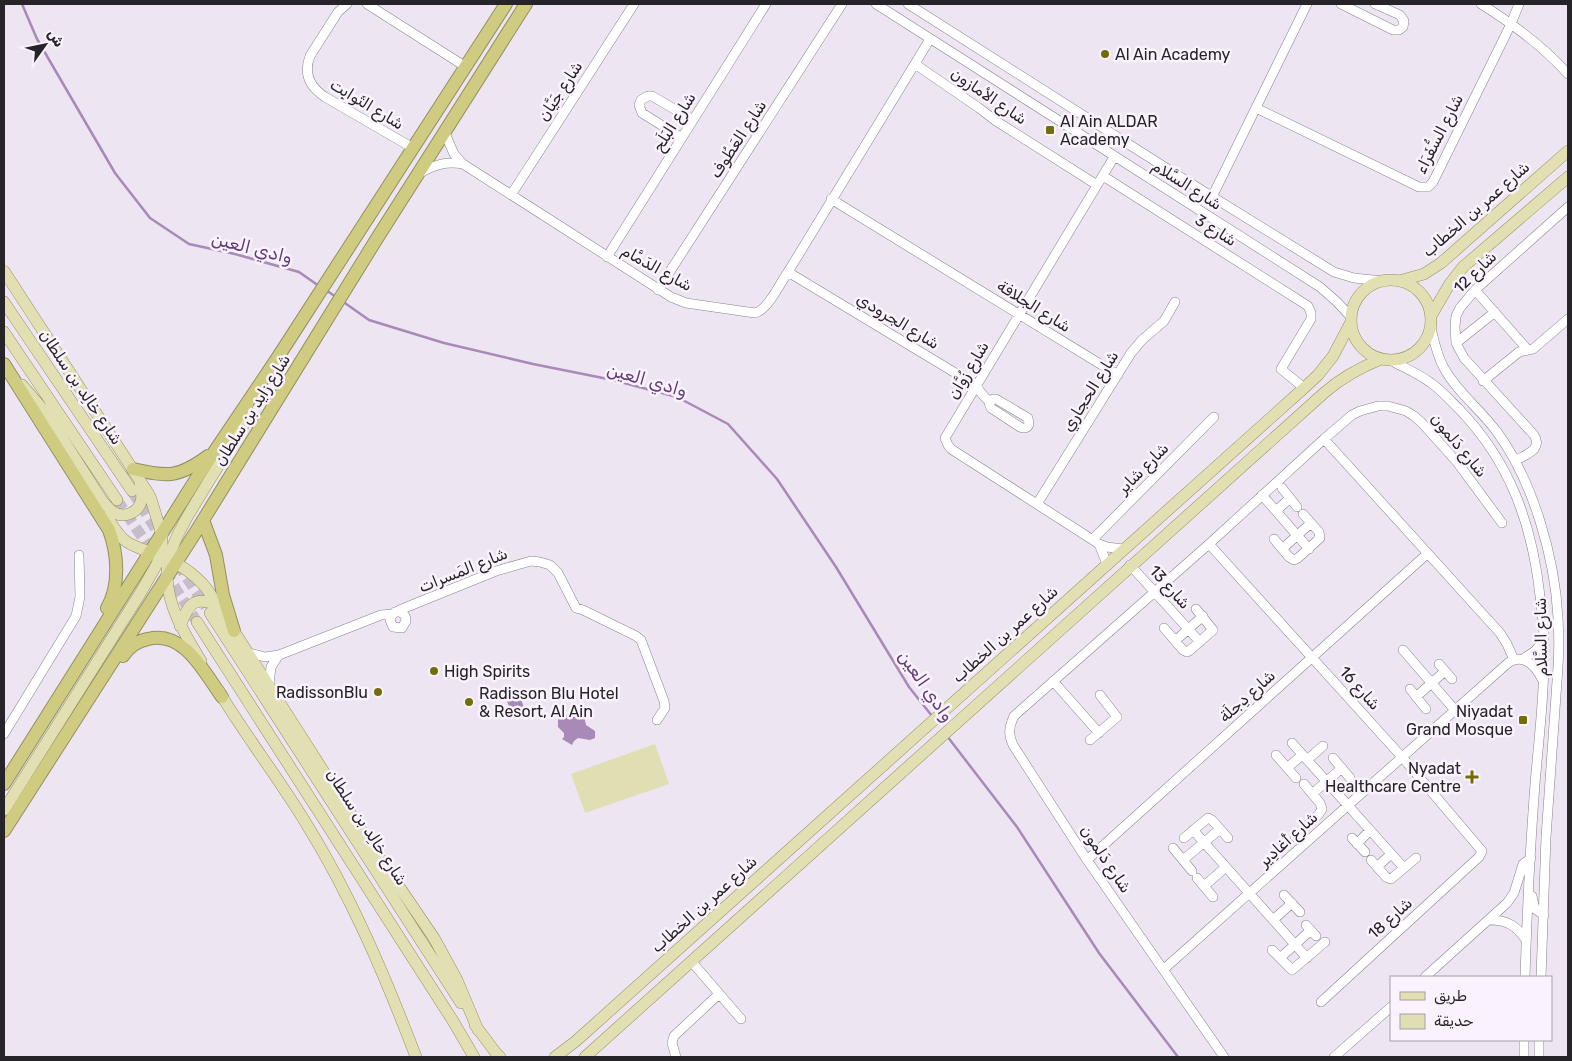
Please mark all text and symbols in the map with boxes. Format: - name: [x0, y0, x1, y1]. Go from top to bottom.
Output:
- north arrow: [20, 20, 70, 70]
- text: ش: [44, 26, 68, 50]
- place label: Al Ain Academy: [1115, 45, 1231, 64]
- marker: Al Ain Academy: [1099, 48, 1111, 60]
- street label: شارع جَيَّان: [534, 57, 588, 126]
- street label: شارع الأمازون: [946, 64, 1031, 130]
- street label: شارع الثَوابِت: [326, 75, 407, 135]
- street label: شارع البَلَح: [648, 88, 701, 156]
- street label: شارع السُّفَرَاء: [1409, 90, 1469, 178]
- street label: شارع العَطُوف: [706, 96, 772, 183]
- place label: Al Ain ALDAR Academy: [1060, 112, 1158, 149]
- marker: Al Ain ALDAR Academy: [1044, 124, 1056, 136]
- street label: شارع السَّلام: [1148, 156, 1225, 216]
- street label: شارع عمر بن الخطاب: [1419, 157, 1535, 262]
- street label: شارع 3: [1191, 210, 1240, 252]
- water label: وادي العين: [209, 227, 295, 270]
- street label: شارع الدَمَّام: [617, 241, 696, 297]
- street label: شارع 12: [1450, 247, 1502, 298]
- street label: شارع الجلافة: [993, 276, 1074, 338]
- street label: شارع الجرودي: [852, 289, 943, 355]
- street label: شارع خالِد بن سلطان: [34, 326, 127, 449]
- street label: شارع زُوَّان: [943, 338, 994, 403]
- street label: شارع الحجاري: [1058, 347, 1124, 436]
- street label: شارع زايد بن سلطان: [210, 351, 296, 470]
- water label: وادي العين: [604, 358, 690, 403]
- street label: شارع دَلمون: [1425, 409, 1491, 482]
- street label: شارع شاير: [1113, 438, 1174, 500]
- street label: شارع المَسرات: [416, 544, 511, 598]
- street label: شارع 13: [1144, 561, 1195, 614]
- street label: شارع عمر بن الخطاب: [948, 581, 1063, 688]
- street label: شارع السَّلام: [1531, 598, 1553, 676]
- water label: وادي العين: [893, 646, 959, 727]
- place label: High Spirits: [444, 662, 530, 681]
- street label: شارع 16: [1334, 662, 1385, 715]
- marker: High Spirits: [428, 665, 440, 677]
- street label: شارع دِجلَة: [1214, 665, 1280, 728]
- place label: RadissonBlu: [276, 683, 368, 702]
- place label: Radisson Blu Hotel & Resort, Al Ain: [479, 684, 619, 721]
- marker: RadissonBlu: [372, 686, 384, 698]
- marker: Radisson Blu Hotel & Resort, Al Ain: [463, 696, 475, 708]
- place label: Niyadat Grand Mosque: [1406, 702, 1513, 739]
- marker: Niyadat Grand Mosque: [1517, 714, 1529, 726]
- place label: Nyadat Healthcare Centre: [1325, 759, 1461, 796]
- street label: شارع خالِد بن سلطان: [321, 765, 412, 890]
- marker: Nyadat Healthcare Centre: [1465, 770, 1479, 784]
- street label: شارع أَغادِير: [1254, 807, 1323, 873]
- street label: شارع دَلمون: [1075, 821, 1136, 898]
- street label: شارع عمر بن الخطاب: [647, 851, 762, 958]
- street label: شارع 18: [1364, 893, 1417, 944]
- legend: [1390, 976, 1552, 1041]
- text: طريق: [1434, 987, 1467, 1005]
- text: حديقة: [1434, 1012, 1474, 1030]

